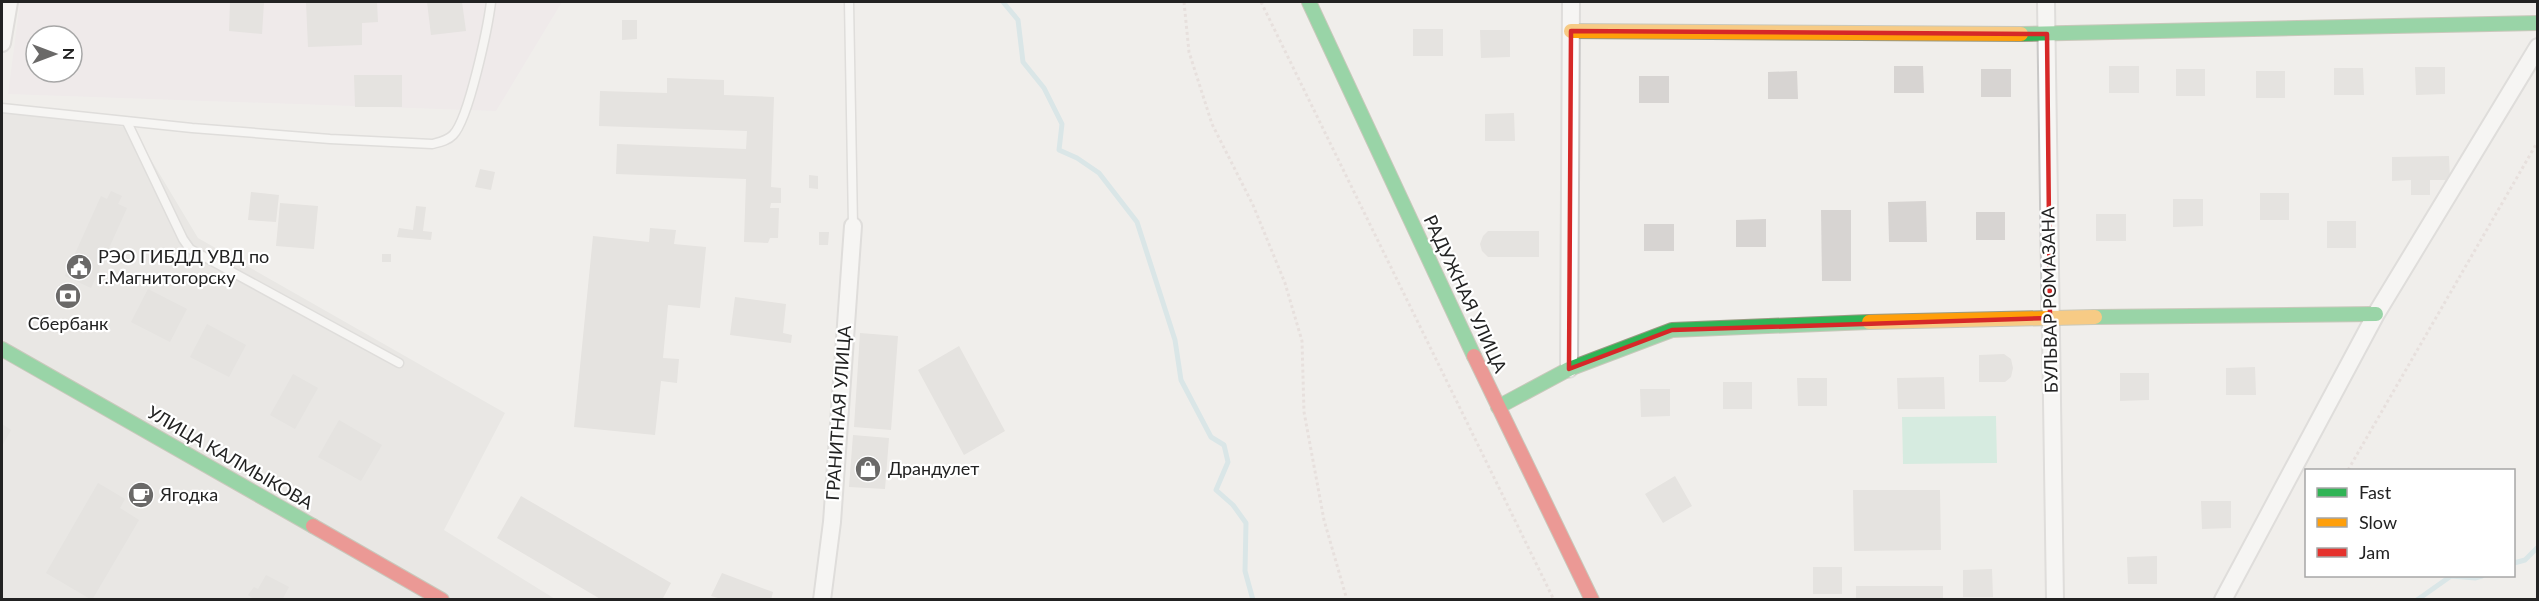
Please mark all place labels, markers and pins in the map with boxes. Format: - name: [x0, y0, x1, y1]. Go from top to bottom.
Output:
- place label: РЭО ГИБДД УВД по г.Магнитогорску: [98, 245, 269, 288]
- public building icon: РЭО ГИБДД УВД по г.Магнитогорску: [64, 252, 94, 282]
- bank icon: Сбербанк: [53, 281, 83, 311]
- place label: Сбербанк: [28, 312, 109, 334]
- shop icon: Драндулет: [853, 454, 883, 484]
- place label: Драндулет: [888, 457, 979, 479]
- cafe icon: Ягодка: [126, 480, 156, 510]
- place label: Ягодка: [159, 483, 218, 505]

